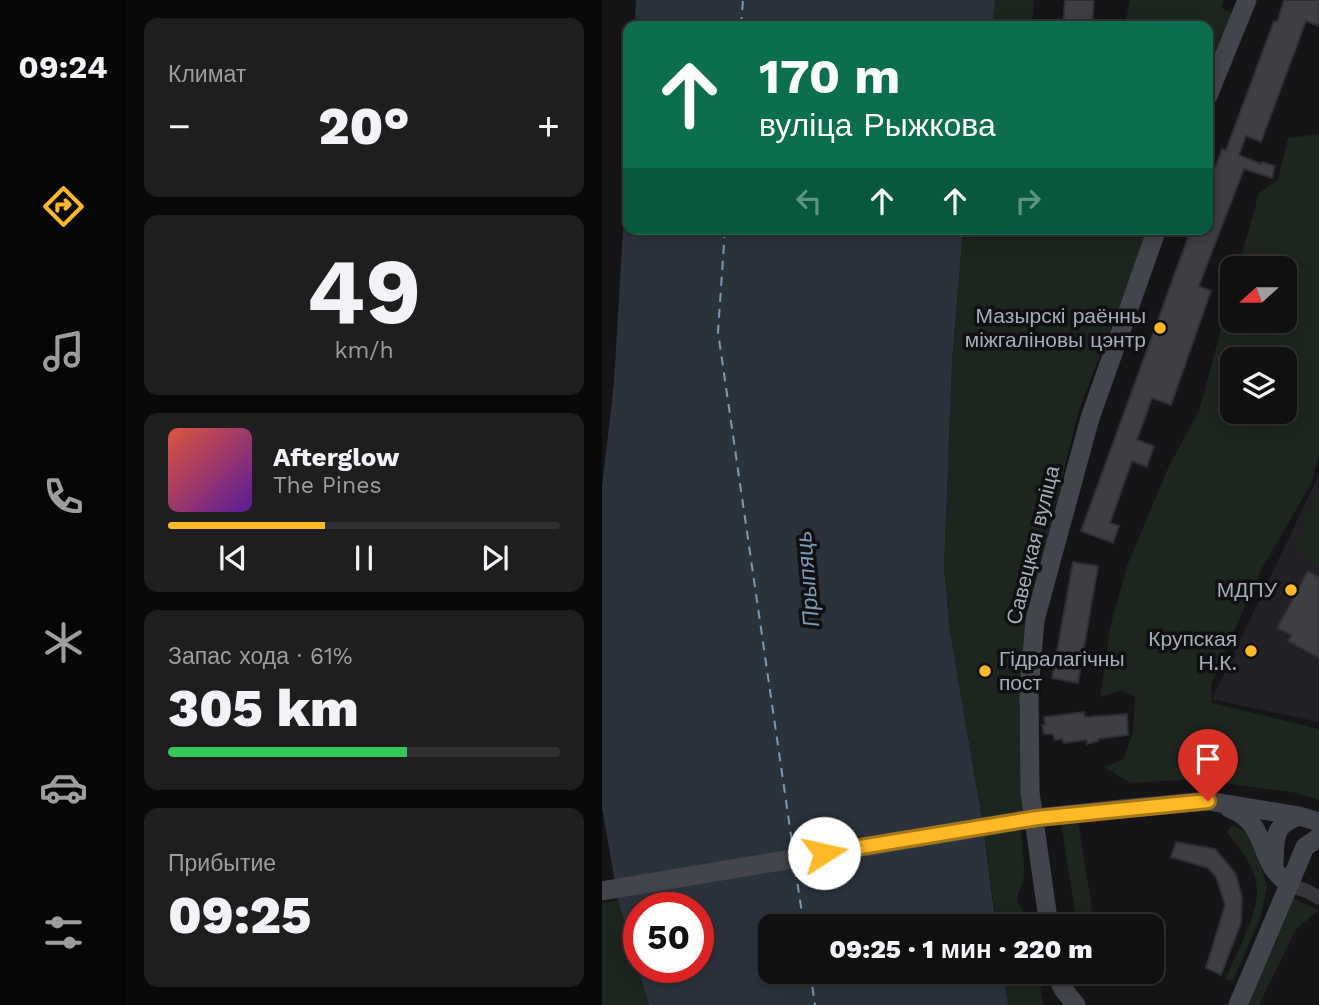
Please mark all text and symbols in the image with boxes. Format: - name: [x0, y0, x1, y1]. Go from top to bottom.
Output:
- text: 170 m: [759, 47, 900, 105]
- text: 09:24: [18, 48, 108, 86]
- icon: ahead: [644, 49, 735, 140]
- text: Климат: [168, 61, 246, 88]
- text: 20°: [318, 96, 410, 157]
- text: −: [168, 104, 191, 148]
- text: +: [537, 104, 560, 148]
- text: вуліца Рыжкова: [759, 106, 996, 144]
- icon: directions: [39, 182, 88, 231]
- icon: left: [790, 182, 828, 220]
- icon: ahead: [863, 182, 901, 220]
- icon: ahead: [936, 182, 974, 220]
- icon: right: [1009, 182, 1047, 220]
- text: 49: [307, 238, 421, 345]
- north arrow: [1220, 256, 1297, 332]
- map controls: [1220, 256, 1297, 424]
- place label: Мазырскі раённы міжгаліновы цэнтр: [965, 303, 1146, 352]
- marker: Мазырскі раённы міжгаліновы цэнтр: [1152, 320, 1168, 336]
- icon: music: [39, 327, 88, 376]
- text: km/h: [334, 337, 394, 364]
- button: layers: [1220, 347, 1297, 424]
- text: Afterglow: [273, 442, 399, 472]
- street label: Савецкая вуліца: [1001, 463, 1064, 627]
- icon: phone: [39, 472, 88, 521]
- text: The Pines: [273, 472, 382, 499]
- water label: Прыпяць: [790, 530, 825, 628]
- icon: previous: [214, 539, 252, 577]
- icon: pause: [345, 539, 383, 577]
- icon: next: [476, 539, 514, 577]
- place label: МДПУ: [1217, 577, 1278, 602]
- marker: МДПУ: [1283, 582, 1299, 598]
- icon: climate: [39, 618, 88, 667]
- place label: Крупская Н.К.: [1148, 626, 1237, 675]
- text: Запас хода · 61%: [168, 643, 353, 670]
- marker: Крупская Н.К.: [1243, 643, 1259, 659]
- place label: Гідралагічны пост: [999, 646, 1125, 695]
- marker: Гідралагічны пост: [977, 663, 993, 679]
- text: 305 km: [168, 678, 359, 739]
- pin: [1178, 729, 1238, 801]
- icon: arrive: [1189, 740, 1227, 778]
- icon: car: [39, 763, 88, 812]
- position arrow: [787, 816, 861, 890]
- text: Прибытие: [168, 850, 276, 877]
- text: 09:25: [168, 885, 311, 946]
- speed limit sign: 50: [623, 892, 714, 983]
- icon: filters: [39, 908, 88, 957]
- text: 09:25 · 1 мин · 220 m: [829, 934, 1093, 964]

